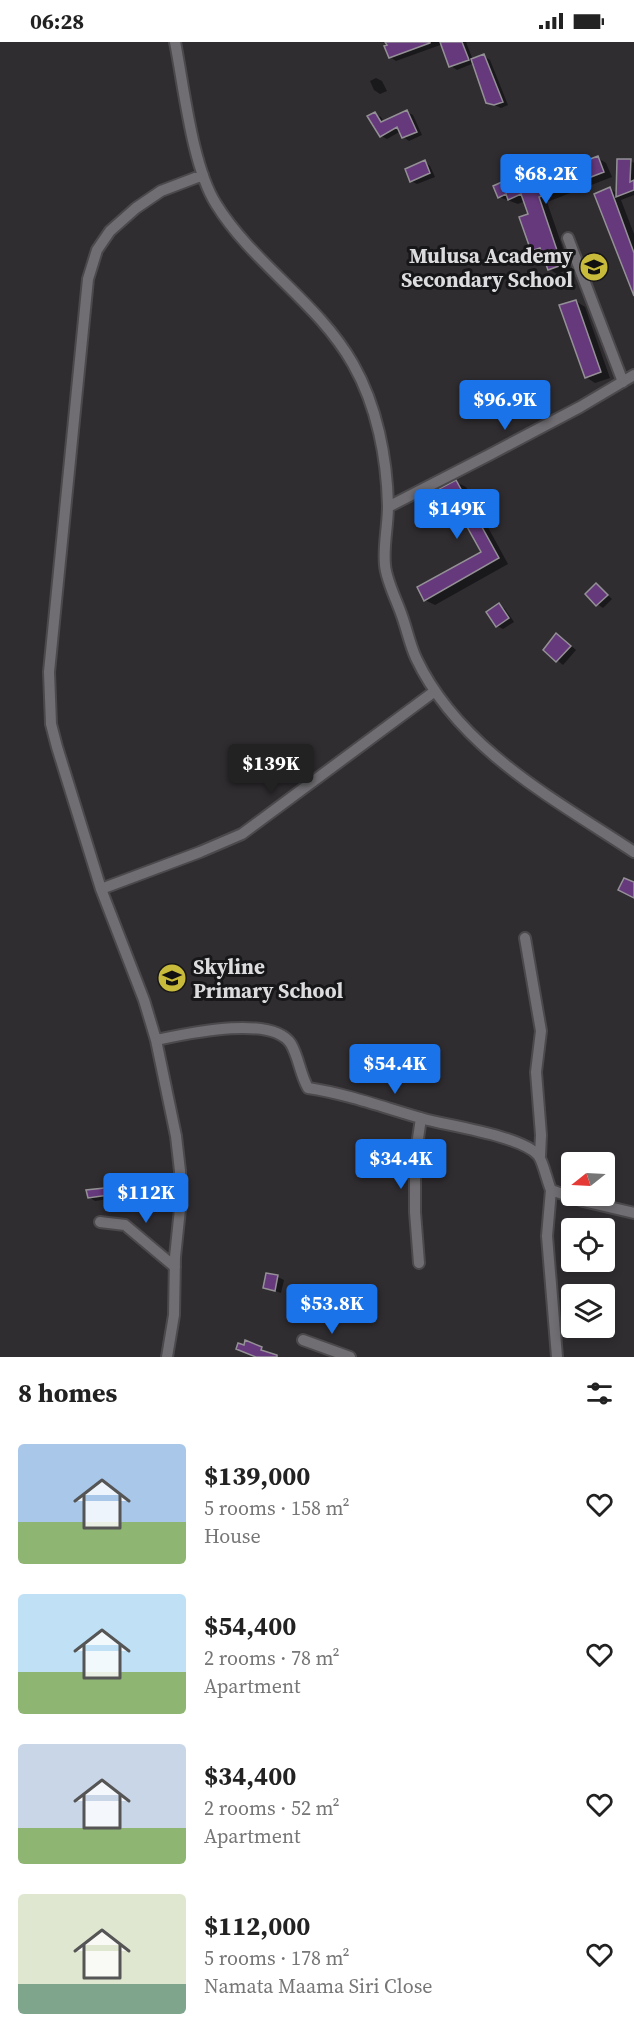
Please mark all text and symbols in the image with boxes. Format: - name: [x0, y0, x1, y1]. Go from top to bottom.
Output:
- text: 06:28: [30, 6, 84, 36]
- pin: $68.2K: [497, 154, 595, 205]
- text: $68.2K: [514, 159, 578, 187]
- place label: Mulusa Academy Secondary School: [401, 241, 574, 294]
- school or university icon: Mulusa Academy Secondary School: [578, 251, 610, 283]
- pin: $96.9K: [456, 380, 554, 431]
- text: $96.9K: [473, 385, 537, 413]
- pin: $149K: [415, 489, 499, 540]
- text: $149K: [428, 494, 486, 522]
- pin: $139K: [229, 744, 313, 795]
- text: $139K: [242, 749, 300, 777]
- place label: Skyline Primary School: [193, 952, 343, 1005]
- school or university icon: Skyline Primary School: [156, 962, 188, 994]
- pin: $54.4K: [346, 1044, 444, 1095]
- text: $54.4K: [363, 1049, 427, 1077]
- pin: $34.4K: [352, 1139, 450, 1190]
- text: $34.4K: [369, 1144, 433, 1172]
- north arrow: [561, 1152, 615, 1206]
- map controls: [561, 1152, 615, 1338]
- pin: $112K: [104, 1173, 188, 1224]
- text: $112K: [117, 1178, 175, 1206]
- button: locate: [561, 1218, 615, 1272]
- pin: $53.8K: [283, 1284, 381, 1335]
- button: layers: [561, 1284, 615, 1338]
- text: $53.8K: [300, 1289, 364, 1317]
- text: 8 homes: [18, 1375, 117, 1411]
- icon: filters: [583, 1377, 616, 1410]
- text: $139,000: [204, 1458, 310, 1494]
- icon: home: [66, 1468, 138, 1540]
- icon: heart: [583, 1488, 616, 1521]
- text: 5 rooms · 158 m²: [204, 1494, 350, 1522]
- text: House: [204, 1522, 261, 1550]
- text: $54,400: [204, 1608, 296, 1644]
- icon: home: [66, 1618, 138, 1690]
- icon: heart: [583, 1638, 616, 1671]
- text: 2 rooms · 78 m²: [204, 1644, 340, 1672]
- text: Apartment: [204, 1672, 301, 1700]
- text: $34,400: [204, 1758, 296, 1794]
- icon: home: [66, 1768, 138, 1840]
- icon: heart: [583, 1788, 616, 1821]
- text: 2 rooms · 52 m²: [204, 1794, 340, 1822]
- text: Apartment: [204, 1822, 301, 1850]
- text: $112,000: [204, 1908, 310, 1944]
- icon: home: [66, 1918, 138, 1990]
- icon: heart: [583, 1938, 616, 1971]
- text: 5 rooms · 178 m²: [204, 1944, 350, 1972]
- text: Namata Maama Siri Close: [204, 1972, 433, 2000]

